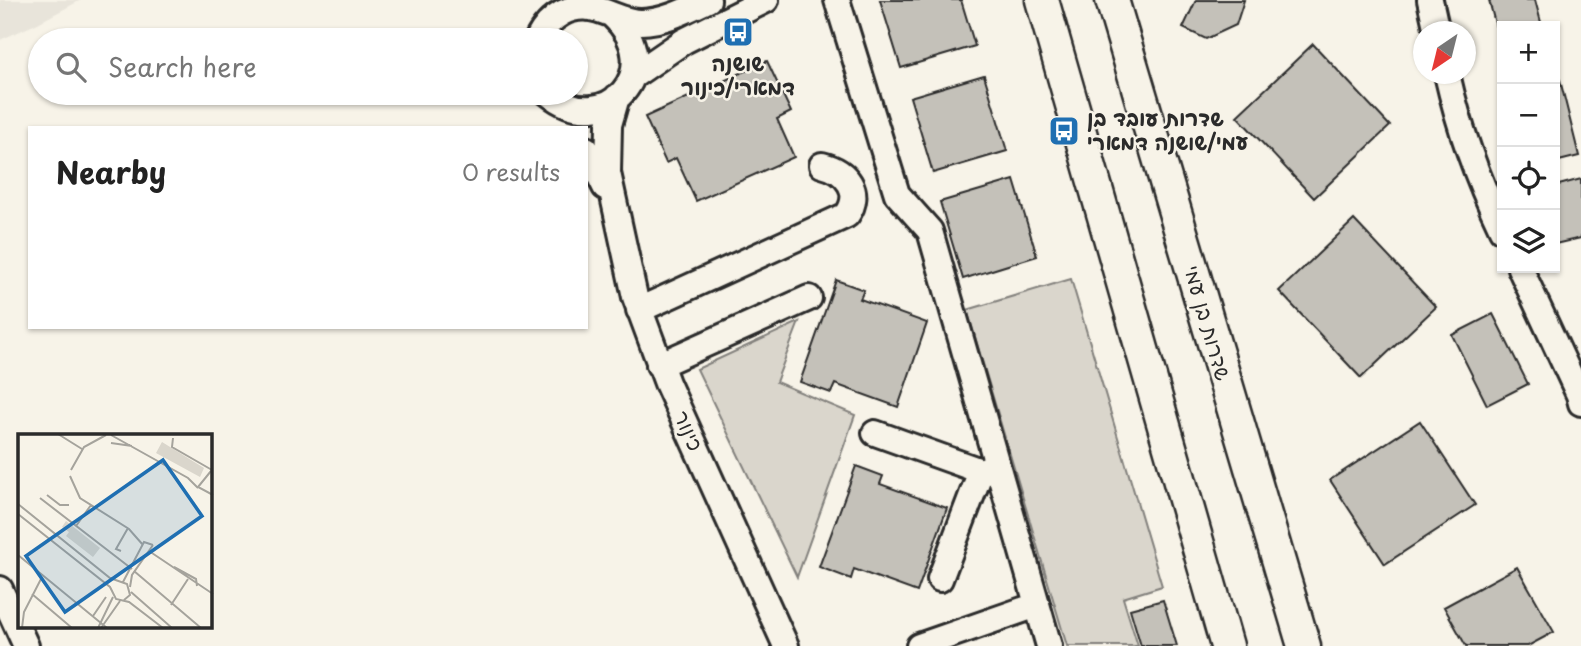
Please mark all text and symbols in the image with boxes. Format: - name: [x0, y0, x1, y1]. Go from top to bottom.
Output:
- bus stop icon: שושנה דמארי/כינור: [721, 15, 755, 49]
- north arrow: [1413, 21, 1476, 84]
- map controls: [1497, 21, 1560, 273]
- button: +: [1497, 21, 1560, 84]
- search box: [28, 28, 588, 105]
- place label: שושנה דמארי/כינור: [681, 46, 795, 102]
- text: Search here: [108, 47, 257, 86]
- icon: search: [52, 48, 90, 86]
- button: −: [1497, 84, 1560, 147]
- place label: שדרות עובד בן עמי/שושנה דמארי: [1087, 101, 1249, 157]
- bus stop icon: שדרות עובד בן עמי/שושנה דמארי: [1047, 114, 1081, 148]
- button: locate: [1497, 147, 1560, 210]
- text: Nearby: [56, 149, 166, 194]
- text: 0 results: [462, 154, 560, 189]
- button: layers: [1497, 210, 1560, 273]
- street label: שדרות בן עמי: [1177, 261, 1241, 384]
- street label: כינור: [667, 405, 713, 456]
- inset map: [18, 434, 212, 628]

